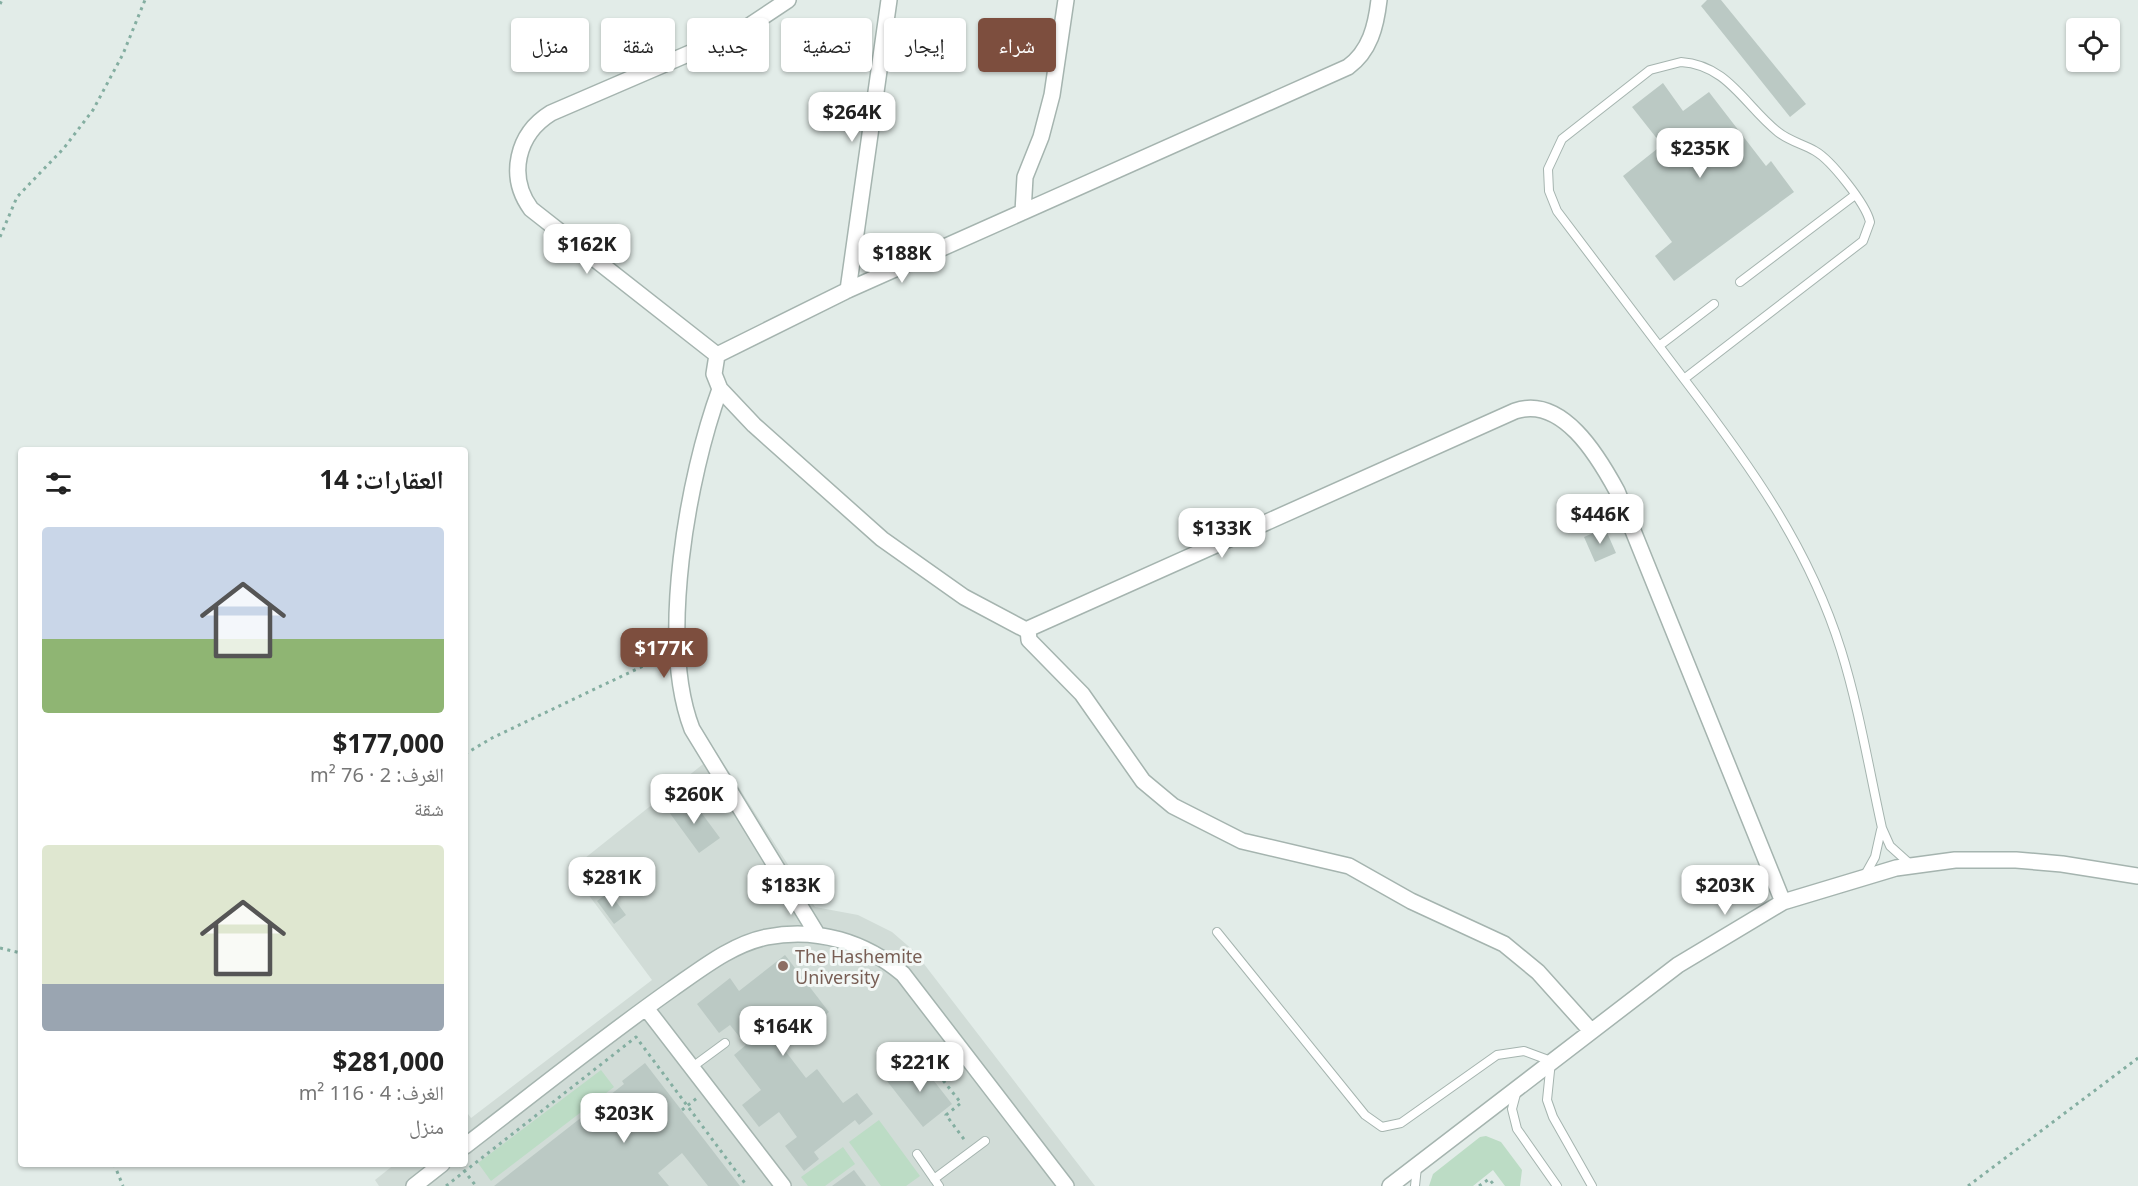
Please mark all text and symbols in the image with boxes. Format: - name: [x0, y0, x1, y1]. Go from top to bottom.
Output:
- chip: منزل: [511, 18, 589, 72]
- chip: شقة: [601, 18, 675, 72]
- chip: جديد: [687, 18, 769, 72]
- chip: تصفية: [781, 18, 872, 72]
- chip: إيجار: [884, 18, 966, 72]
- chip: شراء: [978, 18, 1056, 72]
- map controls: [2066, 18, 2120, 72]
- button: locate: [2066, 18, 2120, 72]
- pin: $264K: [810, 92, 894, 143]
- text: $264K: [822, 98, 882, 125]
- pin: $235K: [1658, 128, 1742, 179]
- text: $235K: [1670, 134, 1730, 161]
- pin: $162K: [545, 224, 629, 275]
- text: $162K: [557, 230, 617, 257]
- pin: $188K: [860, 233, 944, 284]
- text: $188K: [872, 239, 932, 266]
- text: العقارات: 14: [319, 461, 444, 497]
- icon: filters: [42, 467, 75, 500]
- pin: $446K: [1558, 494, 1642, 545]
- text: $446K: [1570, 500, 1630, 527]
- pin: $133K: [1180, 508, 1264, 559]
- text: $133K: [1192, 514, 1252, 541]
- icon: home: [189, 566, 297, 674]
- pin: $177K: [622, 628, 706, 679]
- text: $177K: [634, 634, 694, 661]
- text: $177,000: [332, 725, 444, 761]
- text: الغرف: 2 · 76 m²: [310, 761, 444, 788]
- pin: $260K: [652, 774, 736, 825]
- text: $260K: [664, 780, 724, 807]
- text: شقة: [414, 795, 444, 822]
- pin: $281K: [570, 857, 654, 908]
- text: $281K: [582, 863, 642, 890]
- pin: $183K: [749, 865, 833, 916]
- pin: $203K: [1683, 865, 1767, 916]
- text: $183K: [761, 871, 821, 898]
- text: $203K: [1695, 871, 1755, 898]
- icon: home: [189, 884, 297, 992]
- place label: The Hashemite University: [795, 944, 922, 989]
- marker: The Hashemite University: [776, 959, 790, 973]
- pin: $164K: [741, 1006, 825, 1057]
- text: $164K: [753, 1012, 813, 1039]
- pin: $221K: [878, 1042, 962, 1093]
- text: $281,000: [332, 1043, 444, 1079]
- text: $221K: [890, 1048, 950, 1075]
- text: الغرف: 4 · 116 m²: [299, 1079, 444, 1106]
- pin: $203K: [582, 1093, 666, 1144]
- text: $203K: [594, 1099, 654, 1126]
- text: منزل: [409, 1113, 444, 1140]

